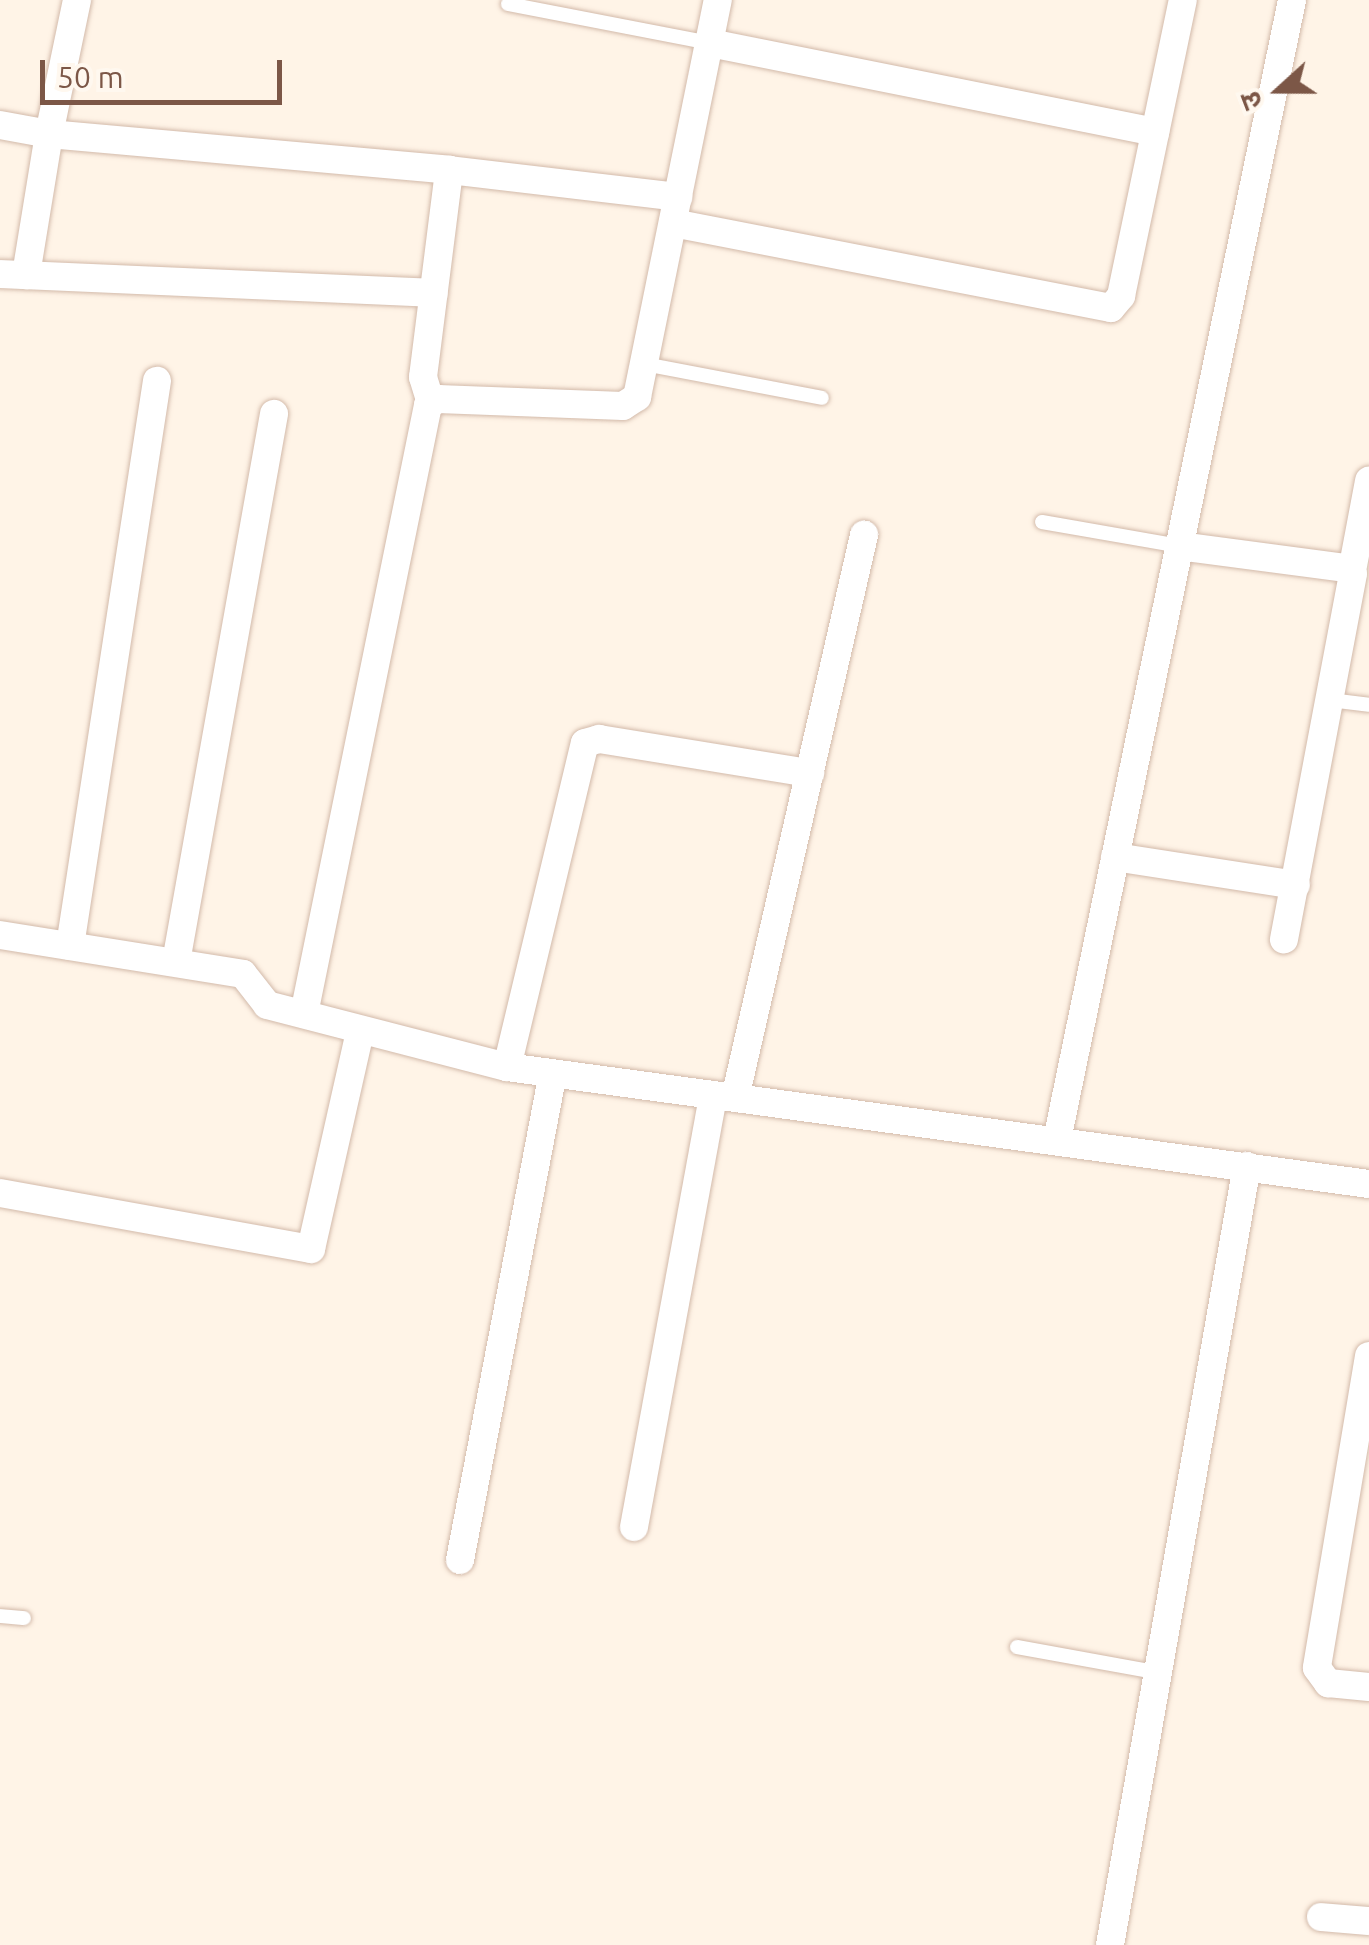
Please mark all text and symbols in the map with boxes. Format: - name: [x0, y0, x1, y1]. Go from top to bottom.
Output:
- scale bar: [45, 40, 288, 102]
- north arrow: [1229, 40, 1329, 140]
- text: 50 m: [57, 60, 124, 94]
- text: उ: [1233, 88, 1268, 114]

